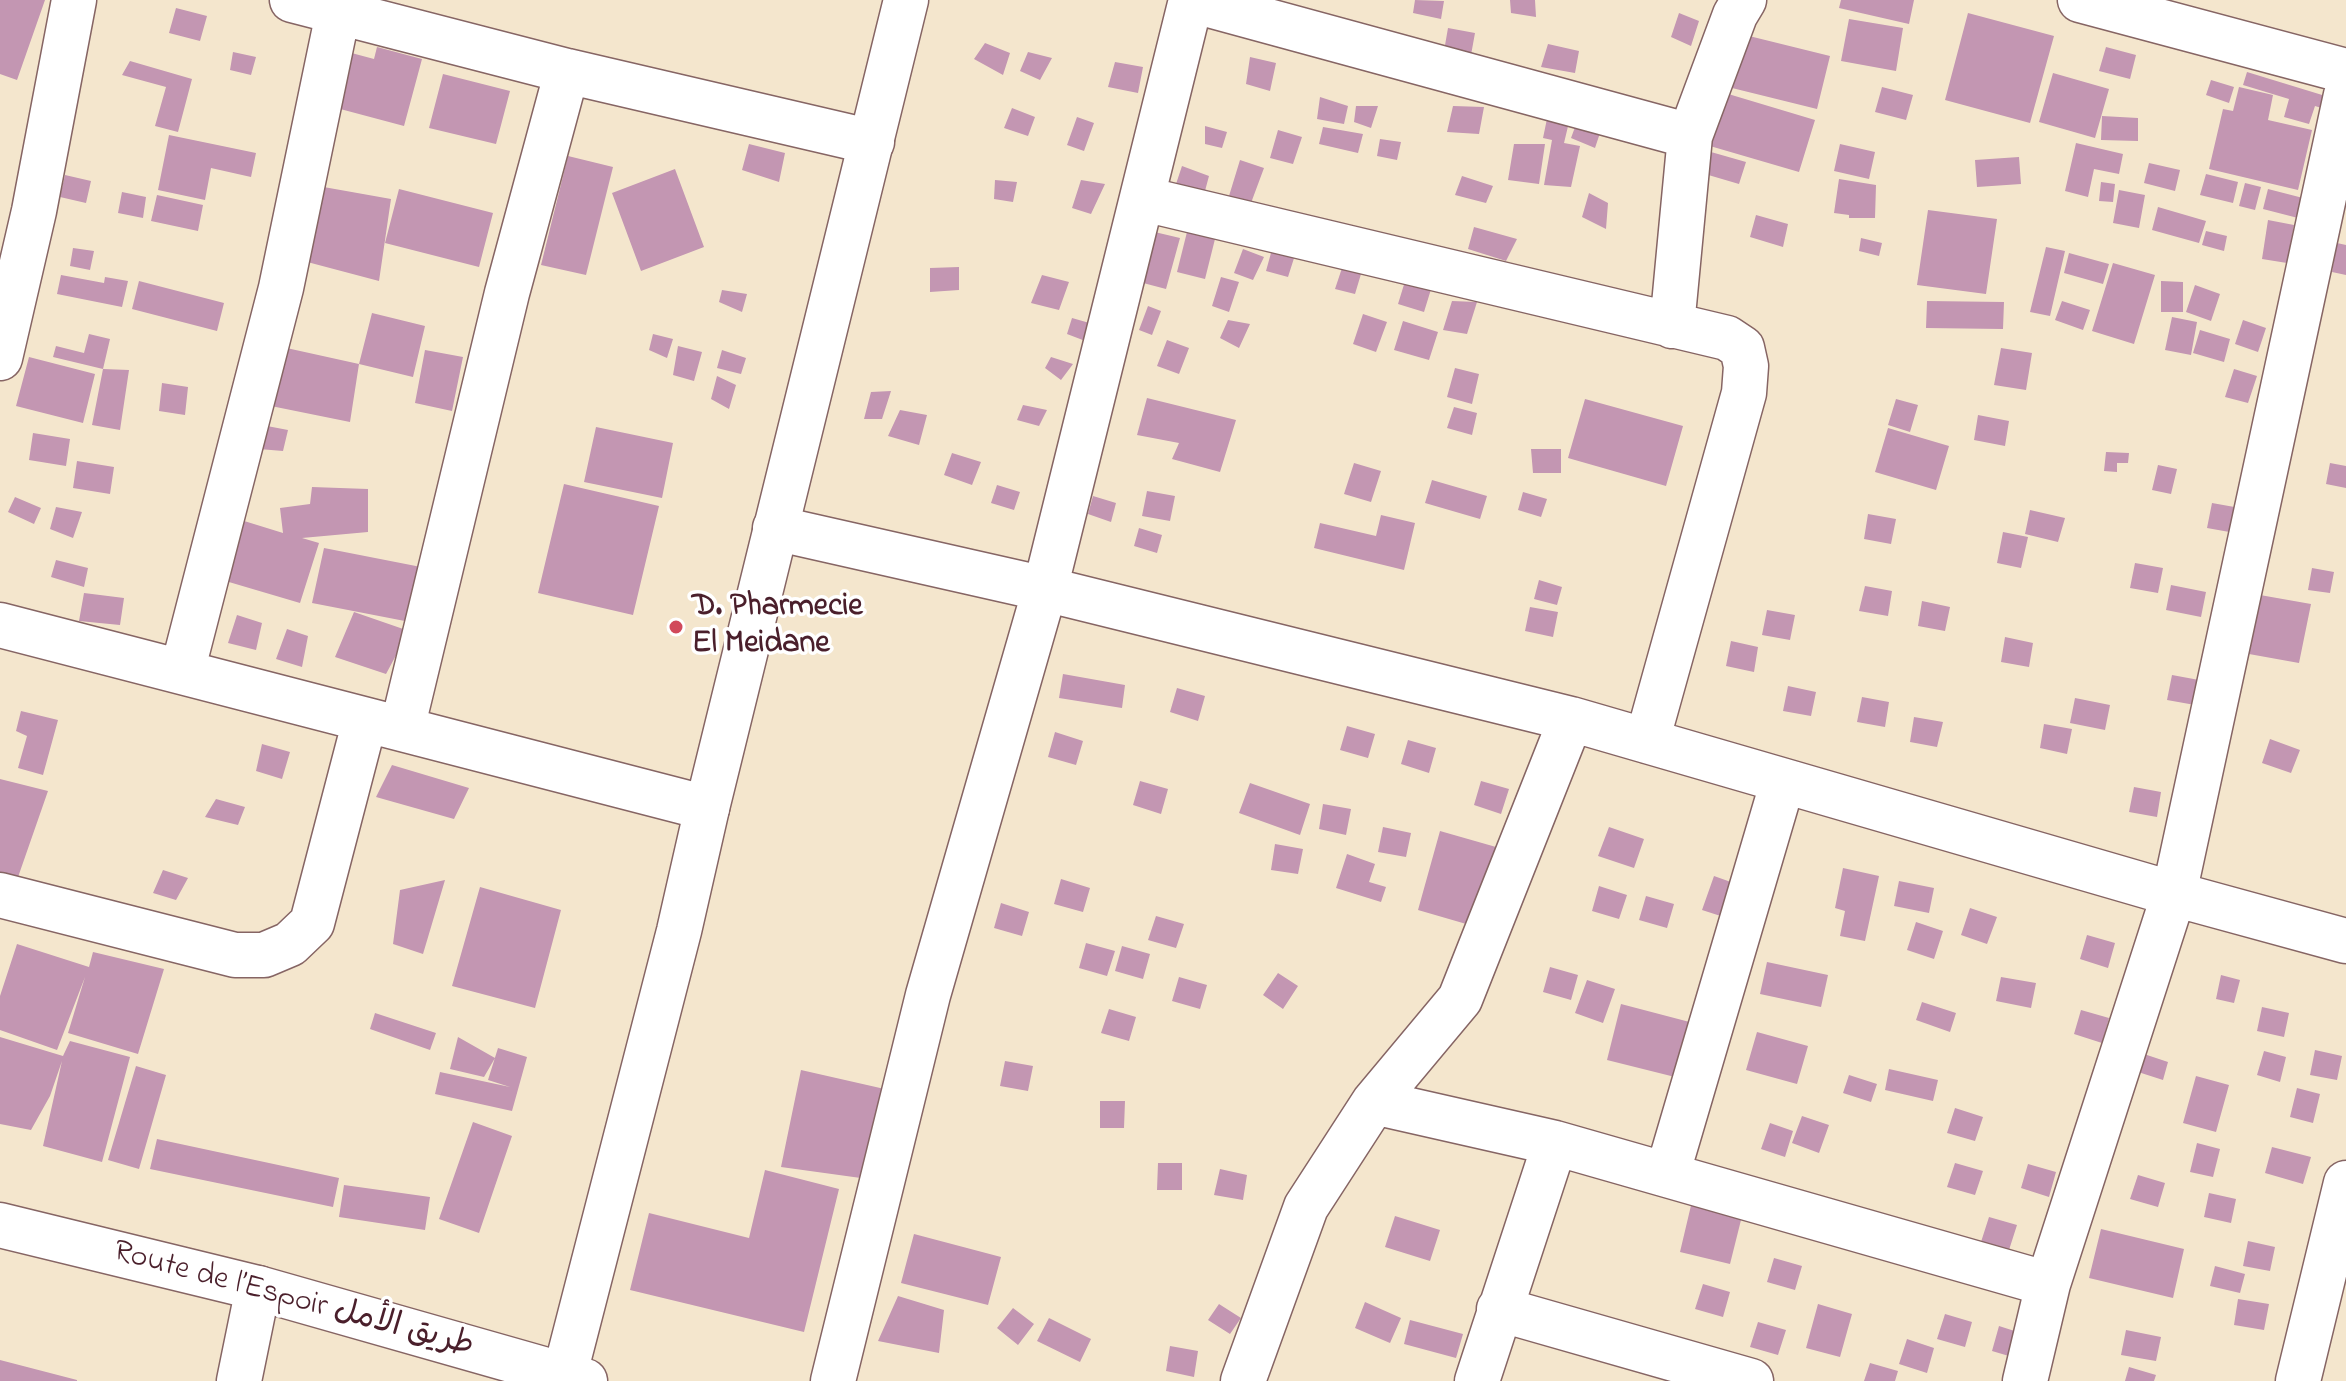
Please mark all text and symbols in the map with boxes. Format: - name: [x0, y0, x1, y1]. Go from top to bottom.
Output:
- place label: D. Pharmecie El Meidane: [692, 590, 862, 665]
- marker: D. Pharmecie El Meidane: [667, 618, 685, 636]
- street label: Route de l’Espoir طريق الأمل: [109, 1234, 477, 1368]

